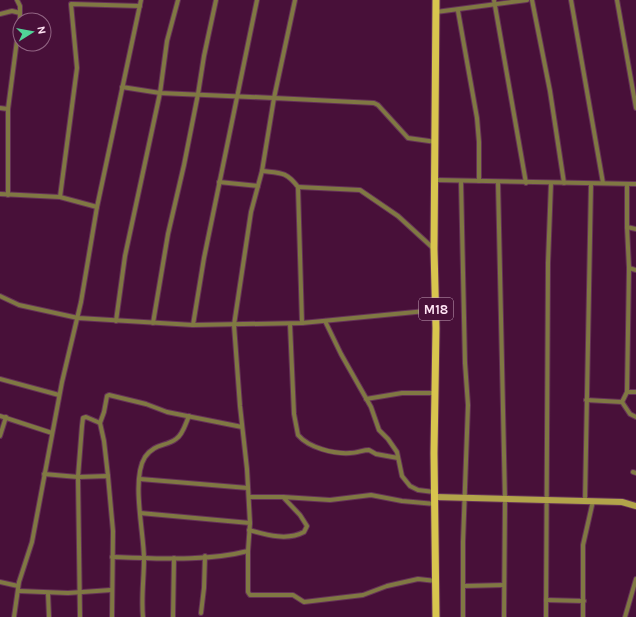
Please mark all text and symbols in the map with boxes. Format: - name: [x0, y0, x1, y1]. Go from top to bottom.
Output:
- north arrow: [12, 12, 52, 52]
- text: N: [34, 25, 48, 35]
- road number: M18: [419, 298, 453, 320]

